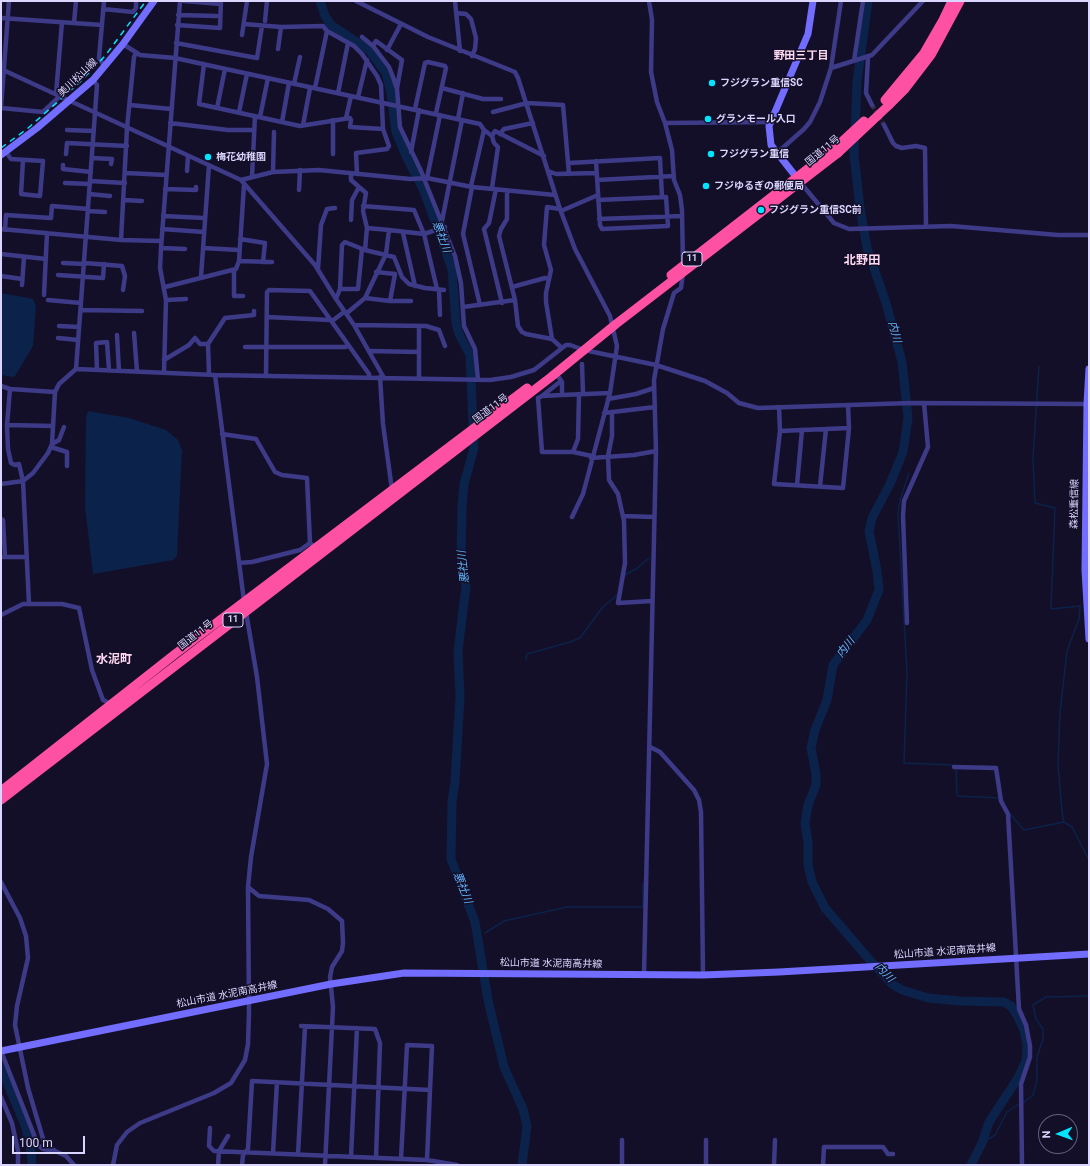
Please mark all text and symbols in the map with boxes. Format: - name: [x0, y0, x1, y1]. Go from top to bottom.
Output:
- district label: 野田三丁目: [774, 49, 828, 63]
- street label: 美川松山線: [56, 56, 100, 100]
- place label: フジグラン重信SC: [720, 77, 803, 89]
- marker: フジグラン重信SC: [707, 78, 717, 88]
- place label: グランモール入口: [716, 113, 796, 125]
- marker: グランモール入口: [703, 114, 713, 124]
- street label: 国道11号: [803, 133, 843, 169]
- place label: フジグラン重信: [719, 148, 789, 160]
- marker: フジグラン重信: [706, 149, 716, 159]
- place label: 梅花幼稚園: [216, 151, 266, 163]
- marker: 梅花幼稚園: [203, 152, 213, 162]
- place label: フジゆるぎの郵便局: [714, 180, 804, 192]
- marker: フジゆるぎの郵便局: [701, 181, 711, 191]
- place label: フジグラン重信SC前: [769, 204, 862, 216]
- marker: フジグラン重信SC前: [756, 205, 766, 215]
- water label: 悪社川: [429, 219, 453, 255]
- road number: 11: [682, 252, 702, 266]
- district label: 北野田: [844, 254, 880, 268]
- water label: 内川: [885, 320, 903, 344]
- street label: 国道11号: [471, 392, 511, 426]
- street label: 森松重信線: [1069, 479, 1081, 529]
- water label: 悪社川: [456, 550, 472, 584]
- road number: 11: [223, 613, 243, 627]
- street label: 国道11号: [176, 618, 216, 652]
- water label: 内川: [834, 635, 858, 661]
- district label: 水泥町: [96, 653, 132, 667]
- water label: 悪社川: [450, 870, 474, 906]
- street label: 松山市道 水泥南高井線: [893, 942, 997, 962]
- street label: 松山市道 水泥南高井線: [500, 957, 602, 971]
- water label: 内川: [872, 961, 896, 985]
- street label: 松山市道 水泥南高井線: [176, 979, 278, 1011]
- north arrow: [1038, 1114, 1078, 1154]
- scale bar: [14, 1128, 87, 1154]
- text: N: [1040, 1130, 1053, 1139]
- text: 100 m: [19, 1136, 53, 1150]

